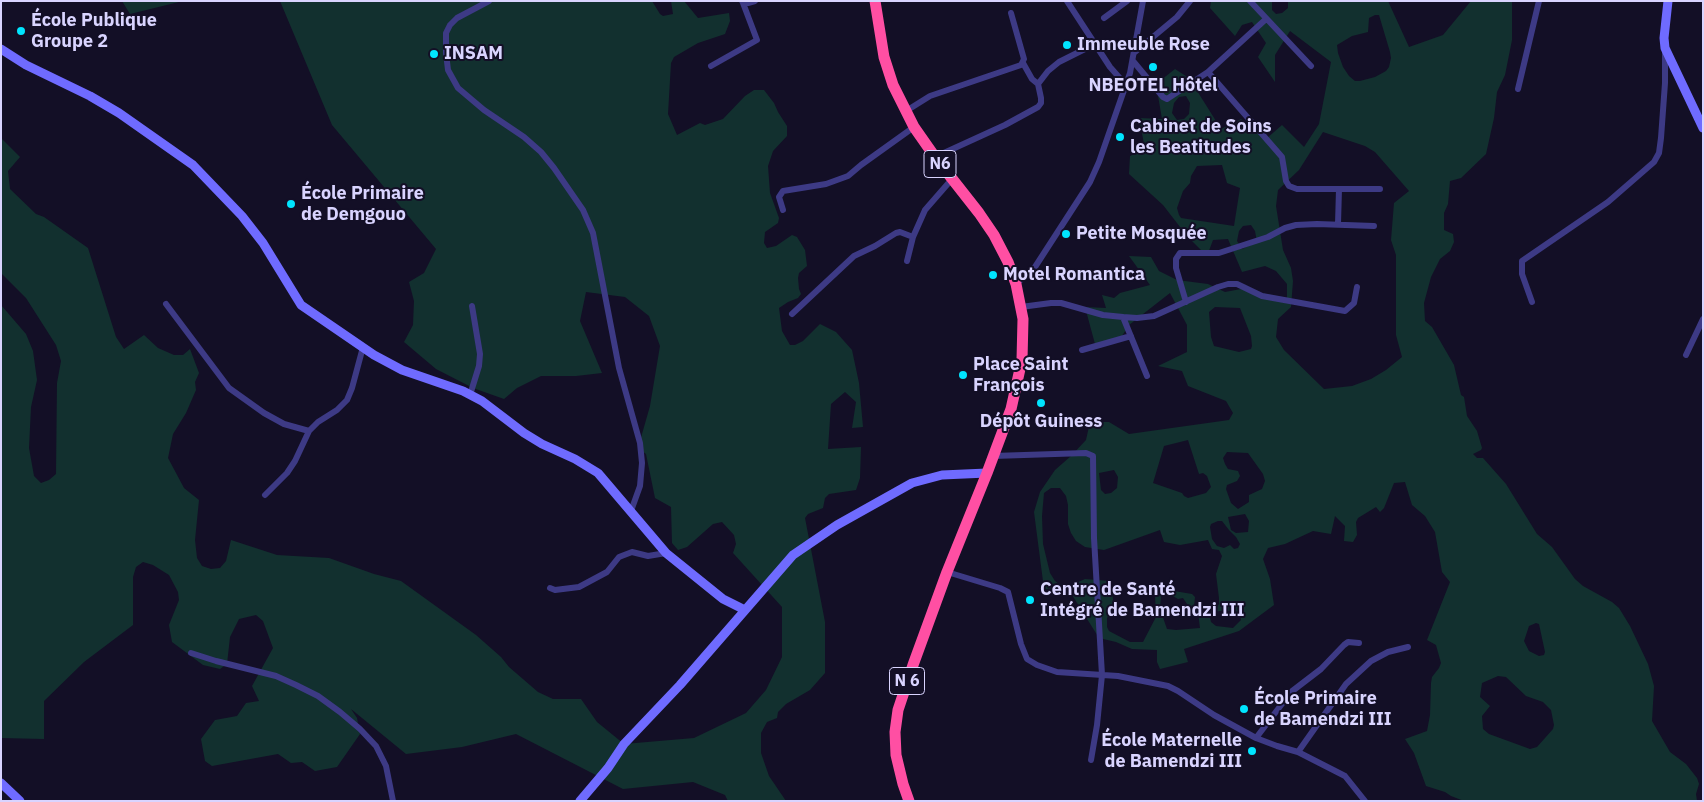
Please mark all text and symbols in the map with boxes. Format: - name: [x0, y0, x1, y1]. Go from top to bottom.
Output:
- place label: École Publique Groupe 2: [31, 10, 157, 52]
- marker: École Publique Groupe 2: [15, 25, 27, 37]
- place label: Immeuble Rose: [1077, 34, 1210, 56]
- marker: Immeuble Rose: [1061, 39, 1073, 51]
- place label: INSAM: [444, 43, 503, 65]
- marker: INSAM: [428, 48, 440, 60]
- marker: NBEOTEL Hôtel: [1147, 61, 1159, 73]
- place label: NBEOTEL Hôtel: [1088, 75, 1218, 97]
- place label: Cabinet de Soins les Beatitudes: [1130, 116, 1272, 158]
- marker: Cabinet de Soins les Beatitudes: [1114, 131, 1126, 143]
- road number: N6: [924, 150, 956, 178]
- place label: École Primaire de Demgouo: [301, 183, 424, 225]
- marker: École Primaire de Demgouo: [285, 198, 297, 210]
- place label: Petite Mosquée: [1076, 223, 1207, 245]
- marker: Petite Mosquée: [1060, 228, 1072, 240]
- place label: Motel Romantica: [1003, 264, 1145, 286]
- marker: Motel Romantica: [987, 269, 999, 281]
- place label: Place Saint François: [973, 354, 1068, 396]
- marker: Place Saint François: [957, 369, 969, 381]
- marker: Dépôt Guiness: [1035, 397, 1047, 409]
- place label: Dépôt Guiness: [980, 411, 1102, 433]
- place label: Centre de Santé Intégré de Bamendzi III: [1040, 579, 1244, 622]
- marker: Centre de Santé Intégré de Bamendzi III: [1024, 594, 1036, 606]
- road number: N 6: [890, 668, 924, 694]
- place label: École Primaire de Bamendzi III: [1254, 688, 1391, 731]
- marker: École Primaire de Bamendzi III: [1238, 703, 1250, 715]
- place label: École Maternelle de Bamendzi III: [1101, 730, 1242, 772]
- marker: École Maternelle de Bamendzi III: [1246, 745, 1258, 757]

